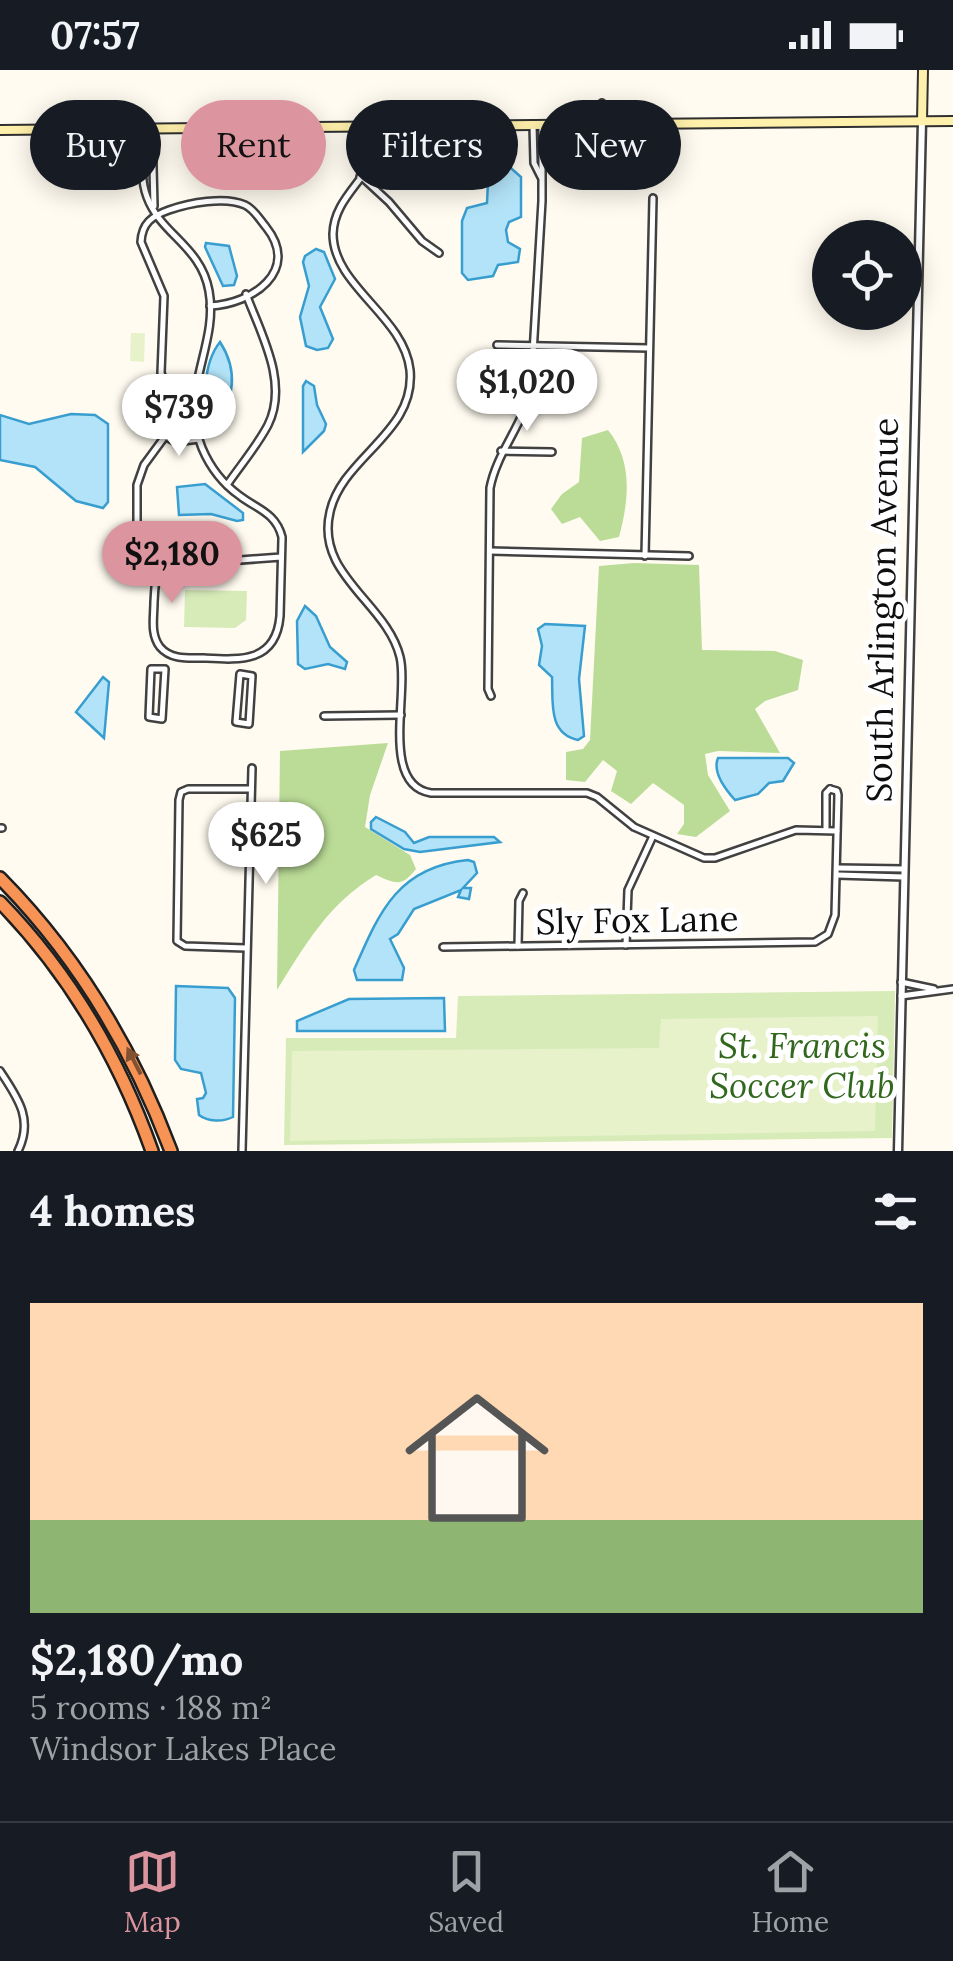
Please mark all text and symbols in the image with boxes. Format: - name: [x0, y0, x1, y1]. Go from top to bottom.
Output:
- text: 07:57: [50, 11, 140, 59]
- chip: Buy: [30, 100, 161, 190]
- chip: Rent: [181, 100, 326, 190]
- chip: Filters: [346, 100, 518, 190]
- chip: New: [538, 100, 681, 190]
- map controls: [812, 220, 922, 330]
- button: locate: [812, 220, 922, 330]
- pin: $1,020: [446, 349, 608, 434]
- text: $1,020: [478, 361, 576, 402]
- pin: $739: [120, 374, 238, 459]
- text: $739: [144, 386, 214, 427]
- street label: South Arlington Avenue: [856, 417, 908, 803]
- pin: $2,180: [91, 521, 253, 606]
- text: $2,180: [124, 533, 220, 574]
- pin: $625: [207, 802, 325, 887]
- text: $625: [230, 814, 302, 855]
- street label: Sly Fox Lane: [535, 896, 739, 944]
- park label: St. Francis Soccer Club: [709, 1023, 895, 1108]
- one-way arrow: [125, 1046, 142, 1075]
- text: 4 homes: [30, 1184, 195, 1238]
- icon: filters: [868, 1184, 923, 1239]
- icon: home: [387, 1368, 567, 1548]
- text: $2,180/mo: [30, 1633, 243, 1687]
- text: 5 rooms · 188 m²: [30, 1687, 272, 1728]
- text: Windsor Lakes Place: [30, 1728, 337, 1769]
- tab: Map: [124, 1844, 181, 1940]
- tab: Saved: [428, 1844, 504, 1940]
- tab: Home: [751, 1844, 829, 1940]

